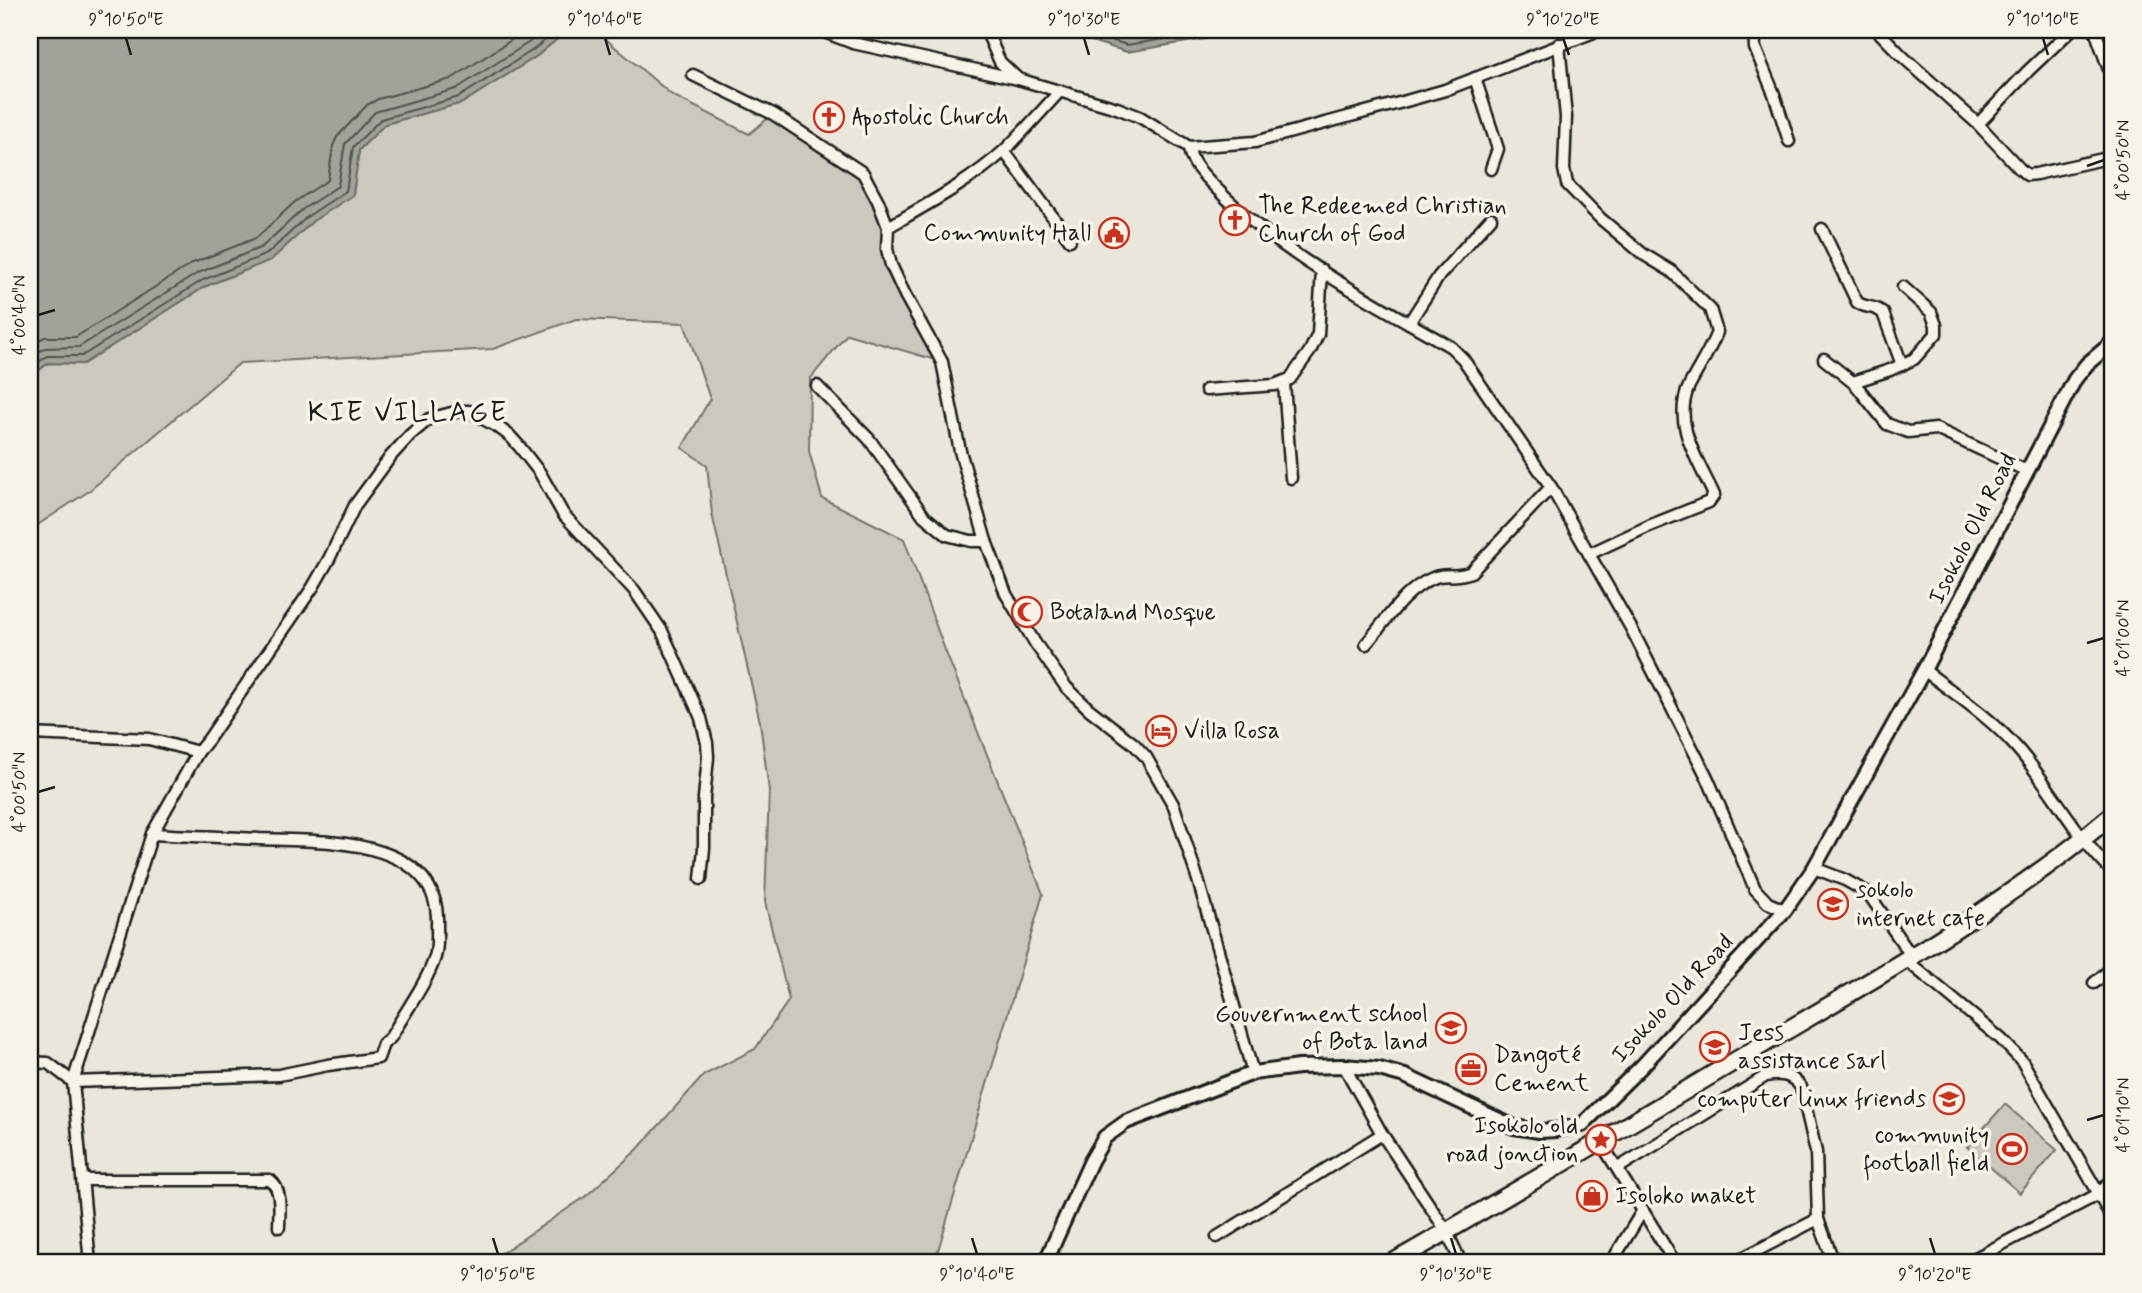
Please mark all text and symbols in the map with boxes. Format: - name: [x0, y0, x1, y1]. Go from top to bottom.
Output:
- text: 9°10'50"E: [88, 8, 164, 32]
- text: 9°10'40"E: [568, 8, 642, 32]
- text: 9°10'30"E: [1048, 8, 1120, 32]
- text: 9°10'20"E: [1526, 8, 1600, 32]
- text: 9°10'10"E: [2007, 8, 2079, 32]
- church icon: Apostolic Church: [812, 100, 846, 134]
- place label: Apostolic Church: [852, 102, 1009, 136]
- text: 4°00'50"N: [2112, 120, 2136, 200]
- place label: The Redeemed Christian Church of God: [1258, 191, 1507, 250]
- church icon: The Redeemed Christian Church of God: [1218, 203, 1252, 237]
- public building icon: Community Hall: [1097, 216, 1131, 250]
- place label: Community Hall: [924, 218, 1091, 249]
- text: 4°00'40"N: [8, 275, 32, 355]
- district label: KIE VILLAGE: [308, 395, 508, 432]
- street label: Isokolo Old Road: [1922, 448, 2024, 610]
- mosque icon: Botaland Mosque: [1010, 595, 1044, 629]
- place label: Botaland Mosque: [1050, 597, 1216, 628]
- text: 4°01'00"N: [2112, 599, 2136, 677]
- hotel icon: Villa Rosa: [1144, 714, 1178, 748]
- place label: Villa Rosa: [1184, 716, 1280, 747]
- text: 4°00'50"N: [8, 752, 32, 832]
- place label: sokolo internet cafe: [1856, 875, 1985, 934]
- school or university icon: sokolo internet cafe: [1816, 887, 1850, 921]
- street label: Isokolo Old Road: [1605, 928, 1741, 1070]
- place label: Gouvernment school of Bota land: [1215, 999, 1428, 1058]
- school or university icon: Gouvernment school of Bota land: [1434, 1011, 1468, 1045]
- place label: Jess assistance sarl: [1738, 1018, 1886, 1077]
- school or university icon: Jess assistance sarl: [1698, 1030, 1732, 1064]
- place label: Dangoté Cement: [1494, 1040, 1589, 1099]
- office icon: Dangoté Cement: [1454, 1052, 1488, 1086]
- text: 4°01'10"N: [2112, 1077, 2136, 1153]
- school or university icon: computer linux friends: [1932, 1082, 1966, 1116]
- place label: computer linux friends: [1697, 1084, 1926, 1115]
- place label: Isokolo old road jonction: [1446, 1111, 1578, 1170]
- place label: community football field: [1864, 1120, 1989, 1181]
- place icon: Isokolo old road jonction: [1584, 1123, 1618, 1157]
- sports icon: community football field: [1995, 1132, 2029, 1166]
- shop icon: Isoloko maket: [1575, 1179, 1609, 1213]
- place label: Isoloko maket: [1615, 1181, 1757, 1212]
- text: 9°10'50"E: [460, 1263, 536, 1287]
- text: 9°10'40"E: [940, 1263, 1014, 1287]
- text: 9°10'30"E: [1420, 1263, 1492, 1287]
- text: 9°10'20"E: [1898, 1263, 1972, 1287]

